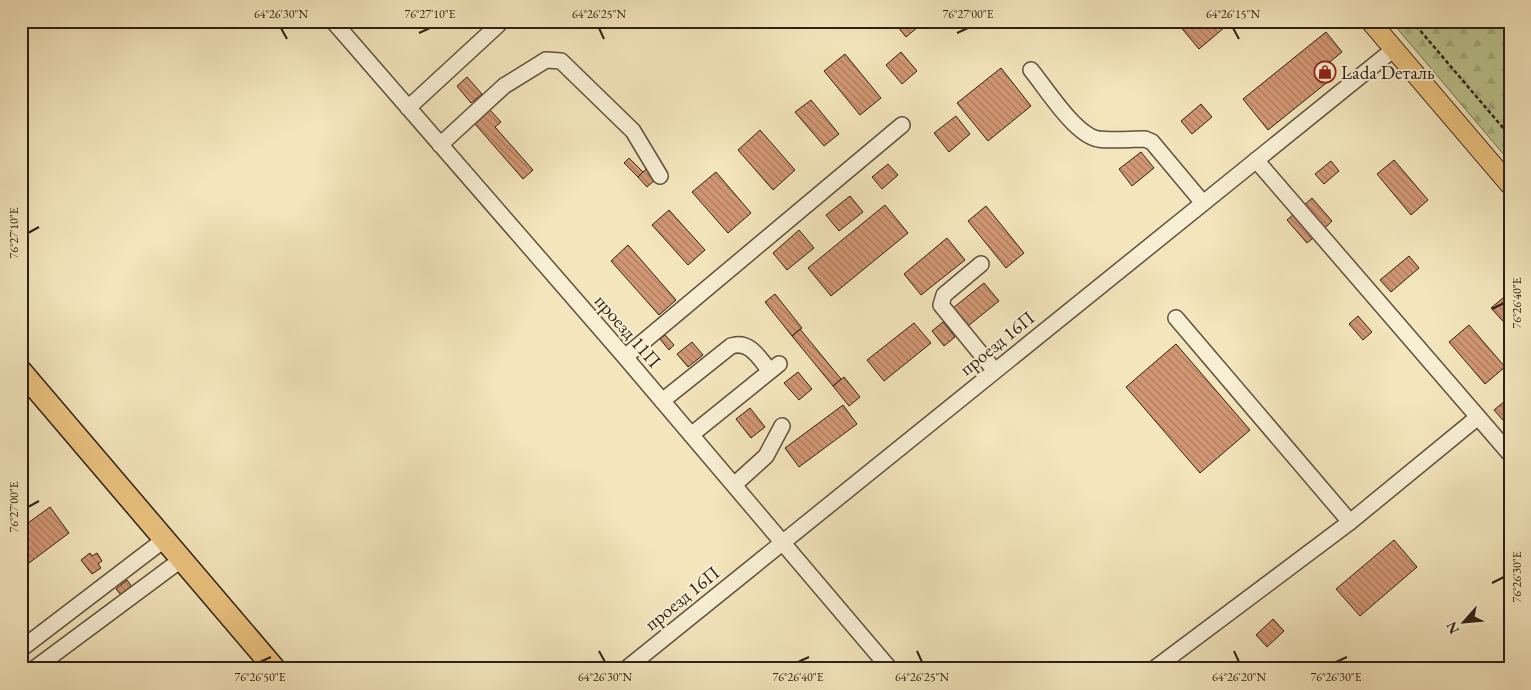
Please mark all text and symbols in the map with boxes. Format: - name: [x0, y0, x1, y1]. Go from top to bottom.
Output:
- text: 64°26'30"N: [254, 6, 308, 22]
- text: 76°27'10"E: [404, 6, 456, 22]
- text: 64°26'25"N: [572, 6, 626, 22]
- text: 76°27'00"E: [942, 6, 994, 22]
- text: 64°26'15"N: [1206, 6, 1260, 22]
- shop icon: Lada Dеталь: [1313, 60, 1337, 84]
- place label: Lada Dеталь: [1341, 60, 1435, 85]
- text: 76°27'10"E: [6, 207, 22, 259]
- text: 76°26'40"E: [1509, 277, 1525, 329]
- street label: проезд 11П: [589, 289, 667, 373]
- street label: проезд 16П: [954, 305, 1040, 381]
- text: 76°27'00"E: [6, 481, 22, 533]
- text: 76°26'30"E: [1509, 551, 1525, 603]
- street label: проезд 16П: [639, 560, 725, 636]
- north arrow: [1438, 598, 1488, 648]
- text: N: [1442, 618, 1463, 637]
- text: 76°26'50"E: [234, 669, 286, 685]
- text: 64°26'30"N: [578, 669, 632, 685]
- text: 76°26'40"E: [772, 669, 824, 685]
- text: 64°26'25"N: [895, 669, 949, 685]
- text: 64°26'20"N: [1212, 669, 1266, 685]
- text: 76°26'30"E: [1310, 669, 1362, 685]

